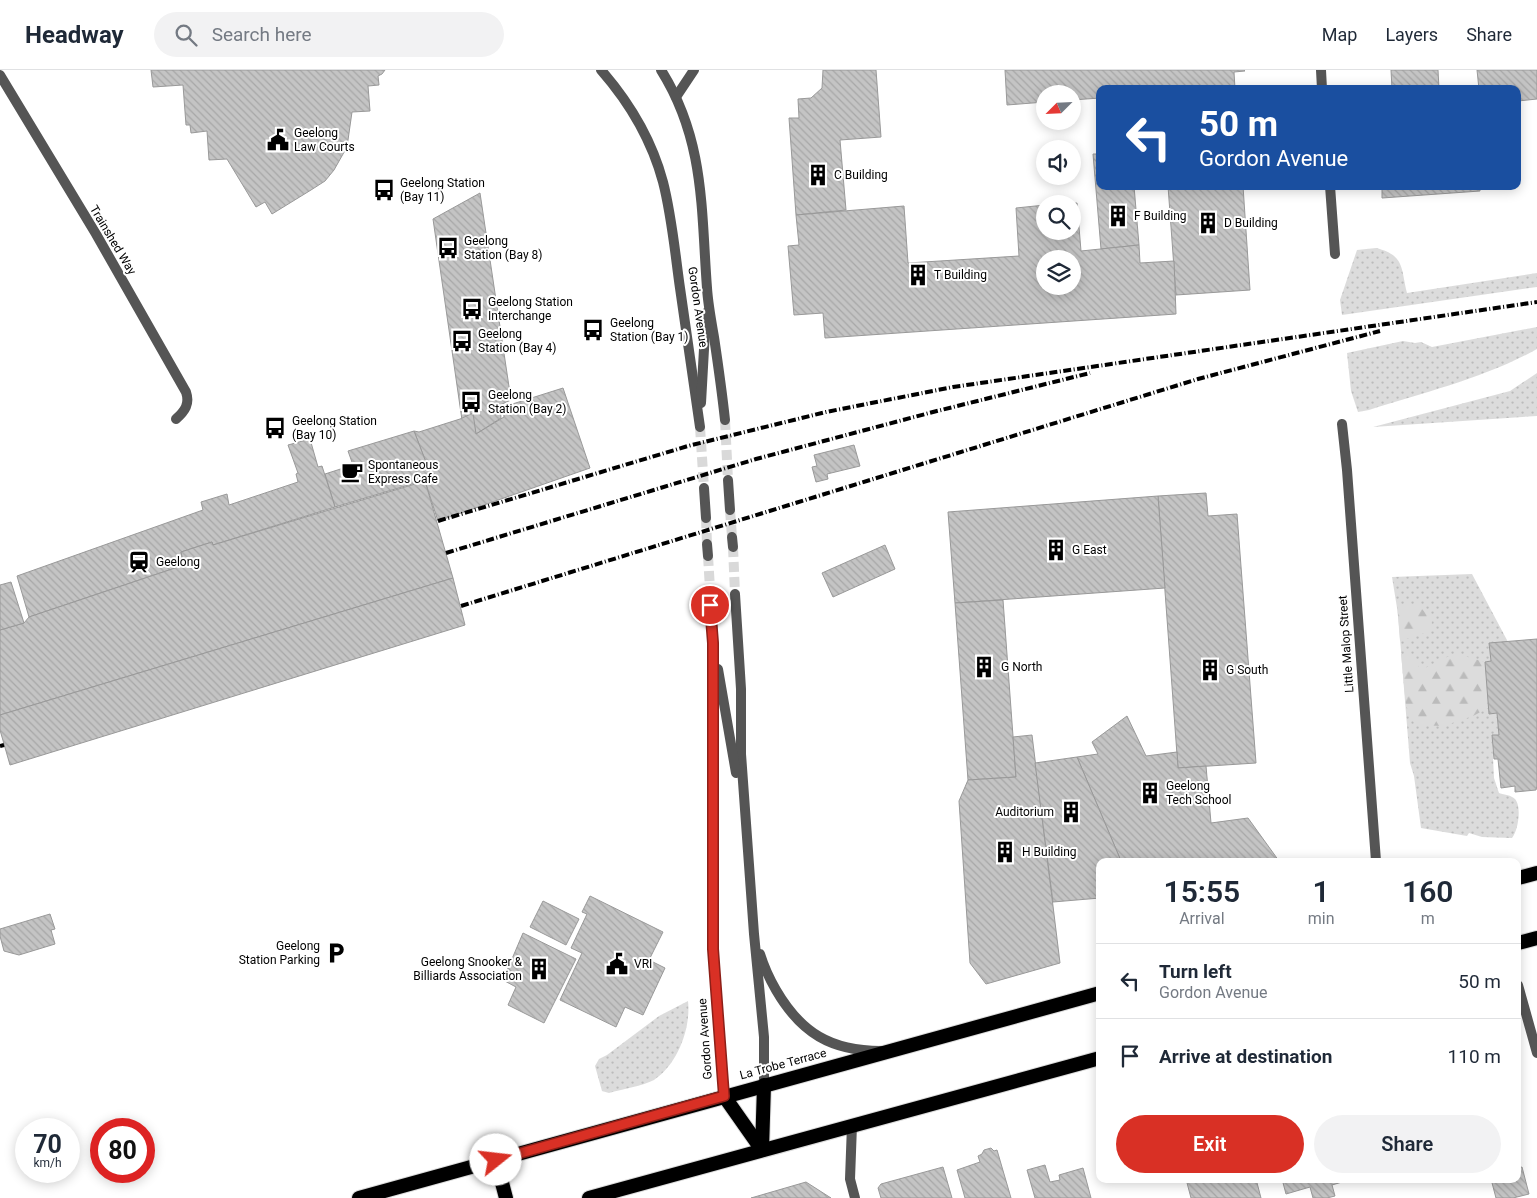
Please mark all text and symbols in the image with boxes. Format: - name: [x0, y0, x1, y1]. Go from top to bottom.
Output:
- search box: [154, 12, 504, 57]
- text: Headway: [25, 21, 124, 49]
- icon: search: [172, 21, 200, 49]
- text: Search here: [212, 23, 312, 46]
- text: Map: [1322, 24, 1357, 45]
- text: Layers: [1385, 24, 1438, 45]
- text: Share: [1466, 24, 1512, 45]
- north arrow: [1036, 85, 1081, 130]
- map controls: [1036, 85, 1081, 295]
- text: 50 m: [1199, 104, 1278, 145]
- icon: left: [1116, 105, 1181, 170]
- place label: Geelong Law Courts: [294, 126, 355, 154]
- public building icon: Geelong Law Courts: [265, 127, 291, 153]
- button: sound: [1036, 140, 1081, 185]
- text: Gordon Avenue: [1199, 146, 1348, 171]
- building icon: C Building: [805, 162, 831, 188]
- place label: C Building: [834, 168, 888, 182]
- place label: Geelong Station (Bay 11): [400, 176, 485, 204]
- bus stop icon: Geelong Station (Bay 11): [371, 177, 397, 203]
- button: search: [1036, 195, 1081, 240]
- street label: Trainshed Way: [87, 203, 139, 277]
- building icon: F Building: [1105, 203, 1131, 229]
- place label: F Building: [1134, 209, 1187, 223]
- building icon: D Building: [1195, 210, 1221, 236]
- place label: D Building: [1224, 216, 1278, 230]
- place label: Geelong Station (Bay 8): [464, 234, 542, 262]
- bus stop icon: Geelong Station (Bay 8): [435, 235, 461, 261]
- button: layers: [1036, 250, 1081, 295]
- building icon: T Building: [905, 262, 931, 288]
- street label: Gordon Avenue: [685, 266, 711, 348]
- place label: T Building: [934, 268, 987, 282]
- place label: Geelong Station Interchange: [488, 295, 573, 323]
- bus stop icon: Geelong Station Interchange: [459, 296, 485, 322]
- place label: Geelong Station (Bay 1): [610, 316, 688, 344]
- bus stop icon: Geelong Station (Bay 1): [580, 317, 606, 343]
- place label: Geelong Station (Bay 4): [478, 327, 556, 355]
- bus stop icon: Geelong Station (Bay 4): [449, 328, 475, 354]
- place label: Geelong Station (Bay 2): [488, 388, 566, 416]
- bus stop icon: Geelong Station (Bay 2): [458, 389, 484, 415]
- place label: Geelong Station (Bay 10): [292, 414, 377, 442]
- bus stop icon: Geelong Station (Bay 10): [262, 415, 288, 441]
- place label: Spontaneous Express Cafe: [368, 458, 438, 486]
- cafe icon: Spontaneous Express Cafe: [339, 459, 365, 485]
- building icon: G East: [1043, 537, 1069, 563]
- place label: G East: [1072, 543, 1107, 557]
- station icon: Geelong: [126, 549, 152, 575]
- place label: Geelong: [156, 555, 200, 569]
- pin: [689, 584, 731, 626]
- icon: arrive: [696, 591, 724, 619]
- street label: Little Malop Street: [1336, 595, 1356, 693]
- building icon: G North: [971, 654, 997, 680]
- building icon: G South: [1197, 657, 1223, 683]
- place label: G North: [1001, 660, 1042, 674]
- place label: G South: [1226, 663, 1268, 677]
- place label: Geelong Tech School: [1166, 779, 1231, 807]
- building icon: Geelong Tech School: [1137, 780, 1163, 806]
- building icon: Auditorium: [1058, 799, 1084, 825]
- place label: Auditorium: [995, 805, 1054, 819]
- building icon: H Building: [992, 839, 1018, 865]
- place label: H Building: [1022, 845, 1077, 859]
- text: 15:55: [1164, 874, 1240, 909]
- text: 1: [1313, 874, 1330, 909]
- text: 160: [1402, 874, 1453, 909]
- text: Arrival: [1179, 909, 1225, 928]
- text: min: [1308, 909, 1335, 928]
- text: m: [1421, 909, 1435, 928]
- place label: Geelong Station Parking: [239, 939, 320, 967]
- parking icon: Geelong Station Parking: [323, 940, 349, 966]
- public building icon: VRI: [604, 951, 630, 977]
- place label: Geelong Snooker & Billiards Association: [413, 955, 523, 983]
- building icon: Geelong Snooker & Billiards Association: [526, 956, 552, 982]
- place label: VRI: [634, 957, 652, 971]
- text: Turn left: [1159, 960, 1232, 983]
- icon: left: [1116, 967, 1144, 995]
- text: 50 m: [1458, 970, 1501, 993]
- text: Gordon Avenue: [1159, 983, 1268, 1002]
- street label: Gordon Avenue: [695, 998, 715, 1080]
- icon: arrive: [1116, 1042, 1144, 1070]
- text: Arrive at destination: [1159, 1045, 1332, 1068]
- text: 110 m: [1448, 1045, 1501, 1068]
- street label: La Trobe Terrace: [738, 1046, 828, 1082]
- button: Exit: [1116, 1115, 1304, 1173]
- button: Share: [1314, 1115, 1501, 1173]
- speed limit sign: 80: [90, 1118, 155, 1183]
- text: 70: [33, 1130, 62, 1159]
- position arrow: [469, 1133, 521, 1185]
- text: km/h: [33, 1156, 62, 1170]

